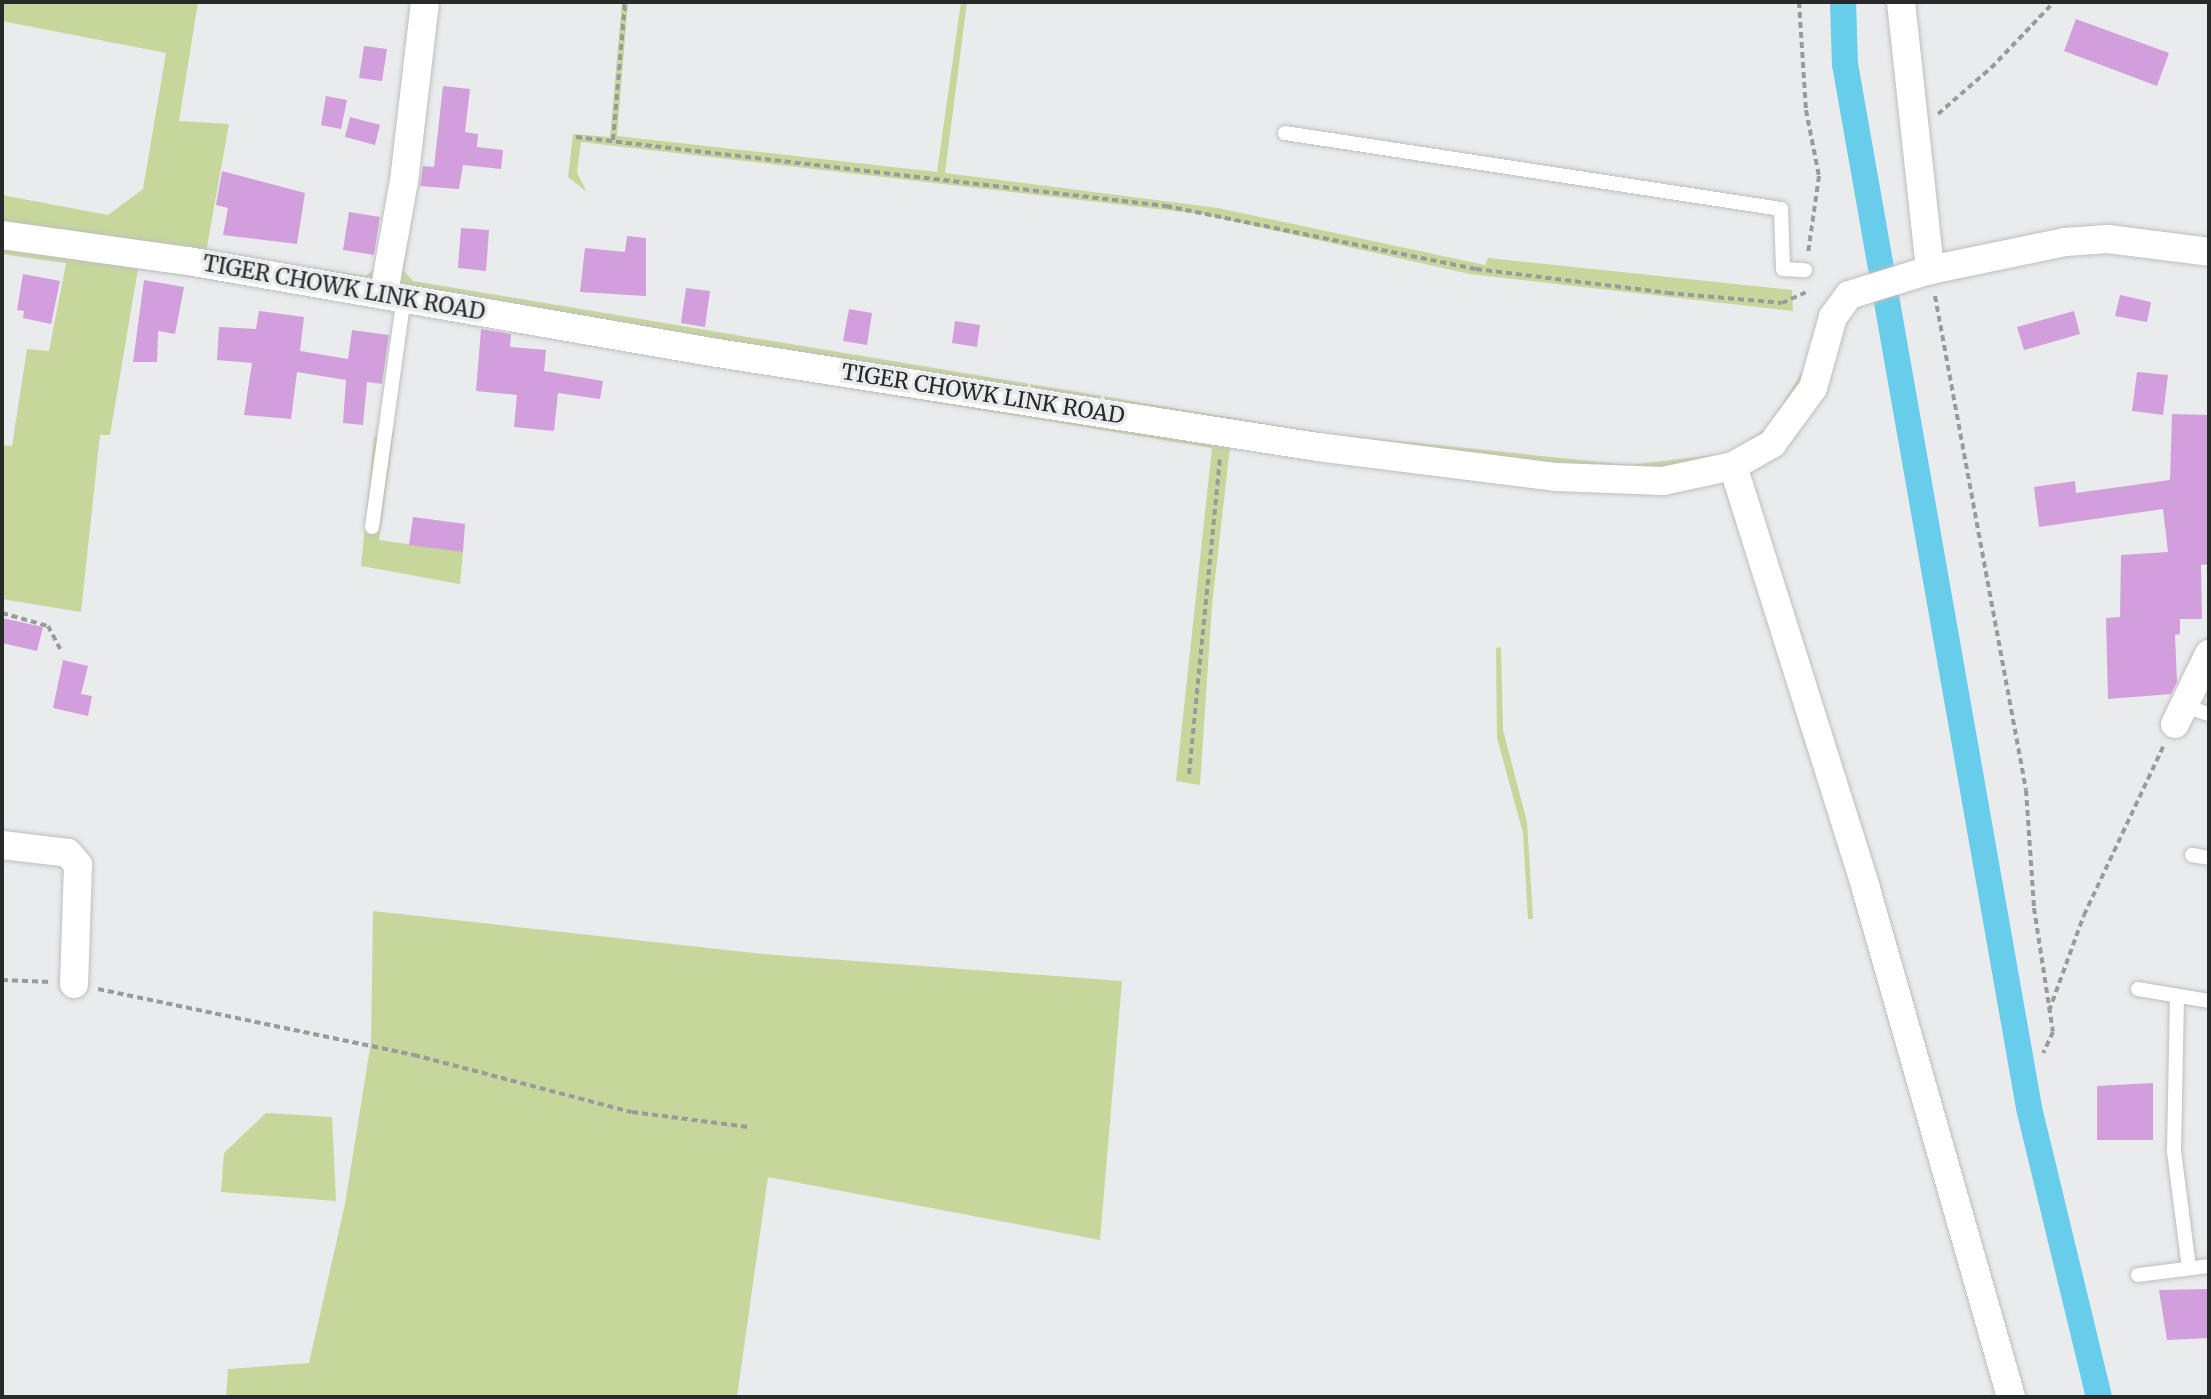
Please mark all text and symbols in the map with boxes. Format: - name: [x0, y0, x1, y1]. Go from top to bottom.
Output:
- street label: TIGER CHOWK LINK ROAD: [201, 250, 487, 326]
- street label: TIGER CHOWK LINK ROAD: [840, 359, 1126, 429]

